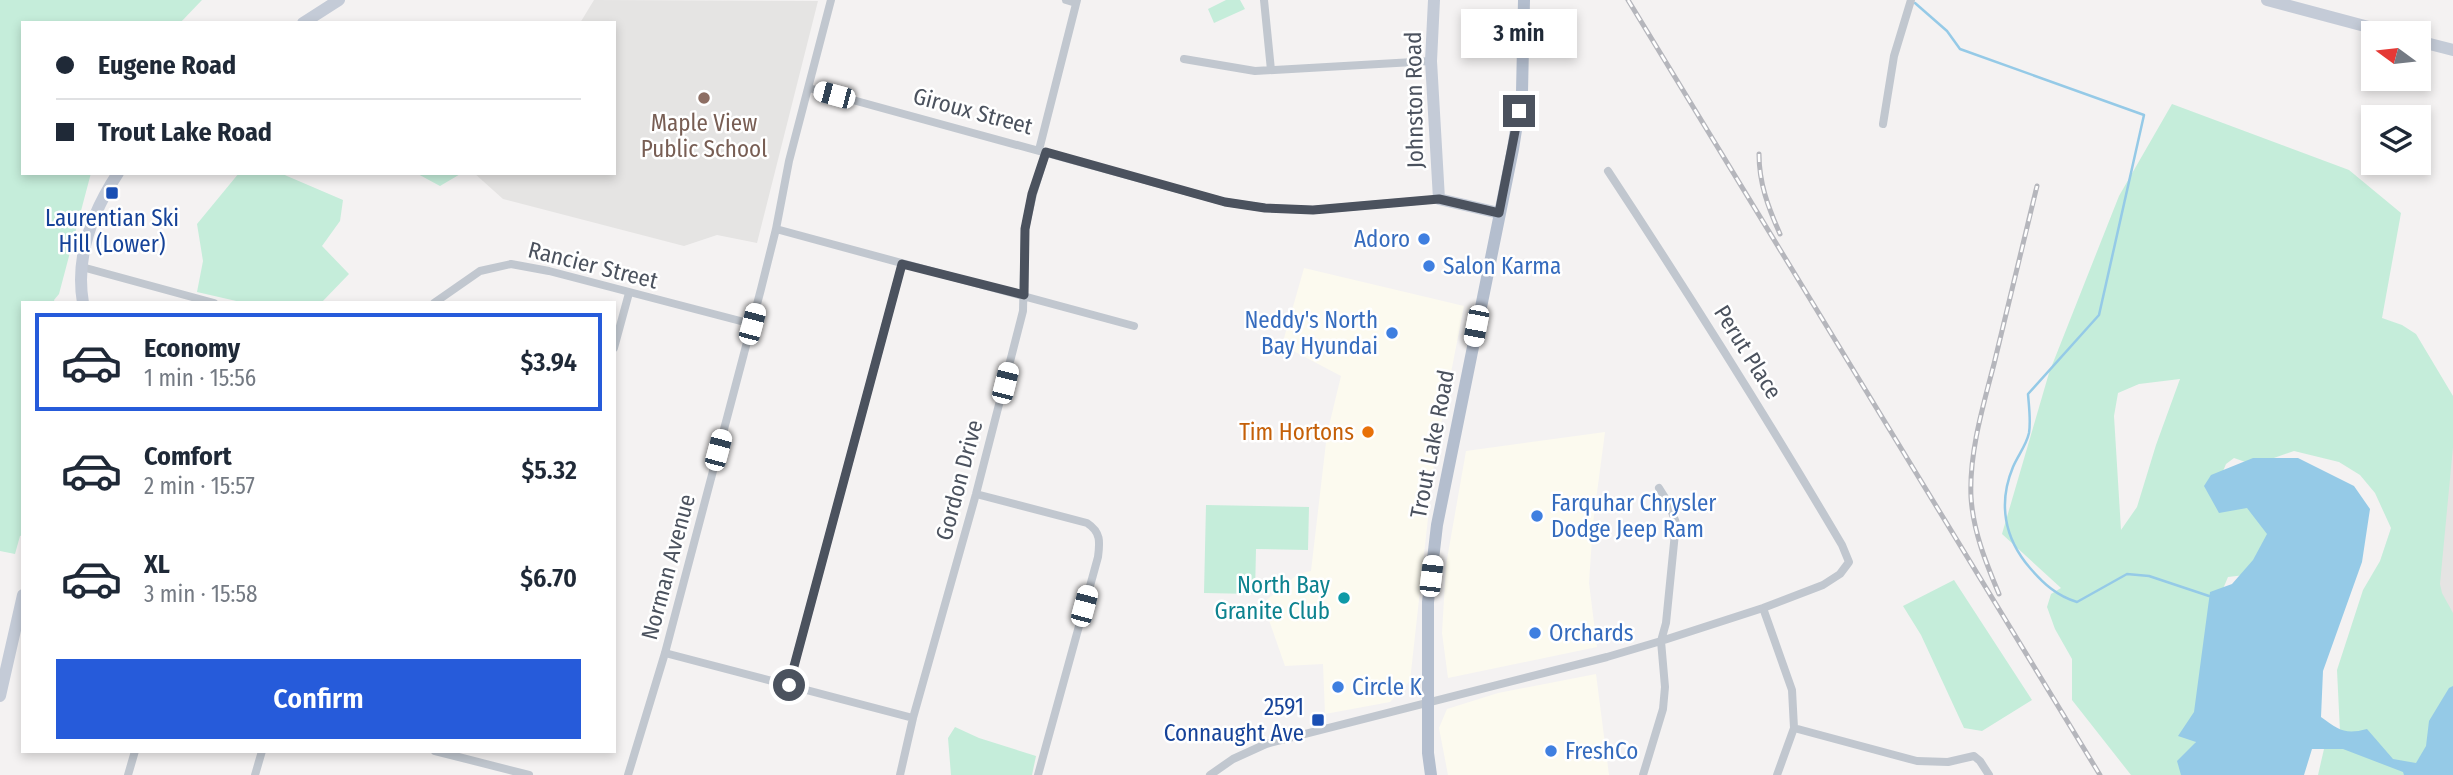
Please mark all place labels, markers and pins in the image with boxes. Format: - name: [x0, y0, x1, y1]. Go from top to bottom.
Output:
- marker: Maple View Public School: [696, 90, 712, 106]
- place label: Maple View Public School: [641, 109, 767, 163]
- marker: Laurentian Ski Hill (Lower): [104, 185, 120, 201]
- place label: Laurentian Ski Hill (Lower): [45, 204, 179, 258]
- place label: Adoro: [1354, 225, 1410, 253]
- marker: Adoro: [1416, 231, 1432, 247]
- place label: Salon Karma: [1443, 252, 1561, 280]
- marker: Salon Karma: [1421, 258, 1437, 274]
- place label: Neddy's North Bay Hyundai: [1244, 306, 1378, 360]
- marker: Neddy's North Bay Hyundai: [1384, 325, 1400, 341]
- place label: Tim Hortons: [1239, 418, 1354, 446]
- marker: Tim Hortons: [1360, 424, 1376, 440]
- place label: Farquhar Chrysler Dodge Jeep Ram: [1551, 489, 1716, 543]
- marker: Farquhar Chrysler Dodge Jeep Ram: [1529, 508, 1545, 524]
- place label: North Bay Granite Club: [1215, 571, 1331, 625]
- marker: North Bay Granite Club: [1336, 590, 1352, 606]
- place label: Orchards: [1549, 619, 1634, 647]
- marker: Orchards: [1527, 625, 1543, 641]
- place label: Circle K: [1352, 673, 1422, 701]
- marker: Circle K: [1330, 679, 1346, 695]
- place label: 2591 Connaught Ave: [1164, 693, 1304, 747]
- marker: 2591 Connaught Ave: [1310, 712, 1326, 728]
- place label: FreshCo: [1565, 737, 1638, 765]
- marker: FreshCo: [1543, 743, 1559, 759]

